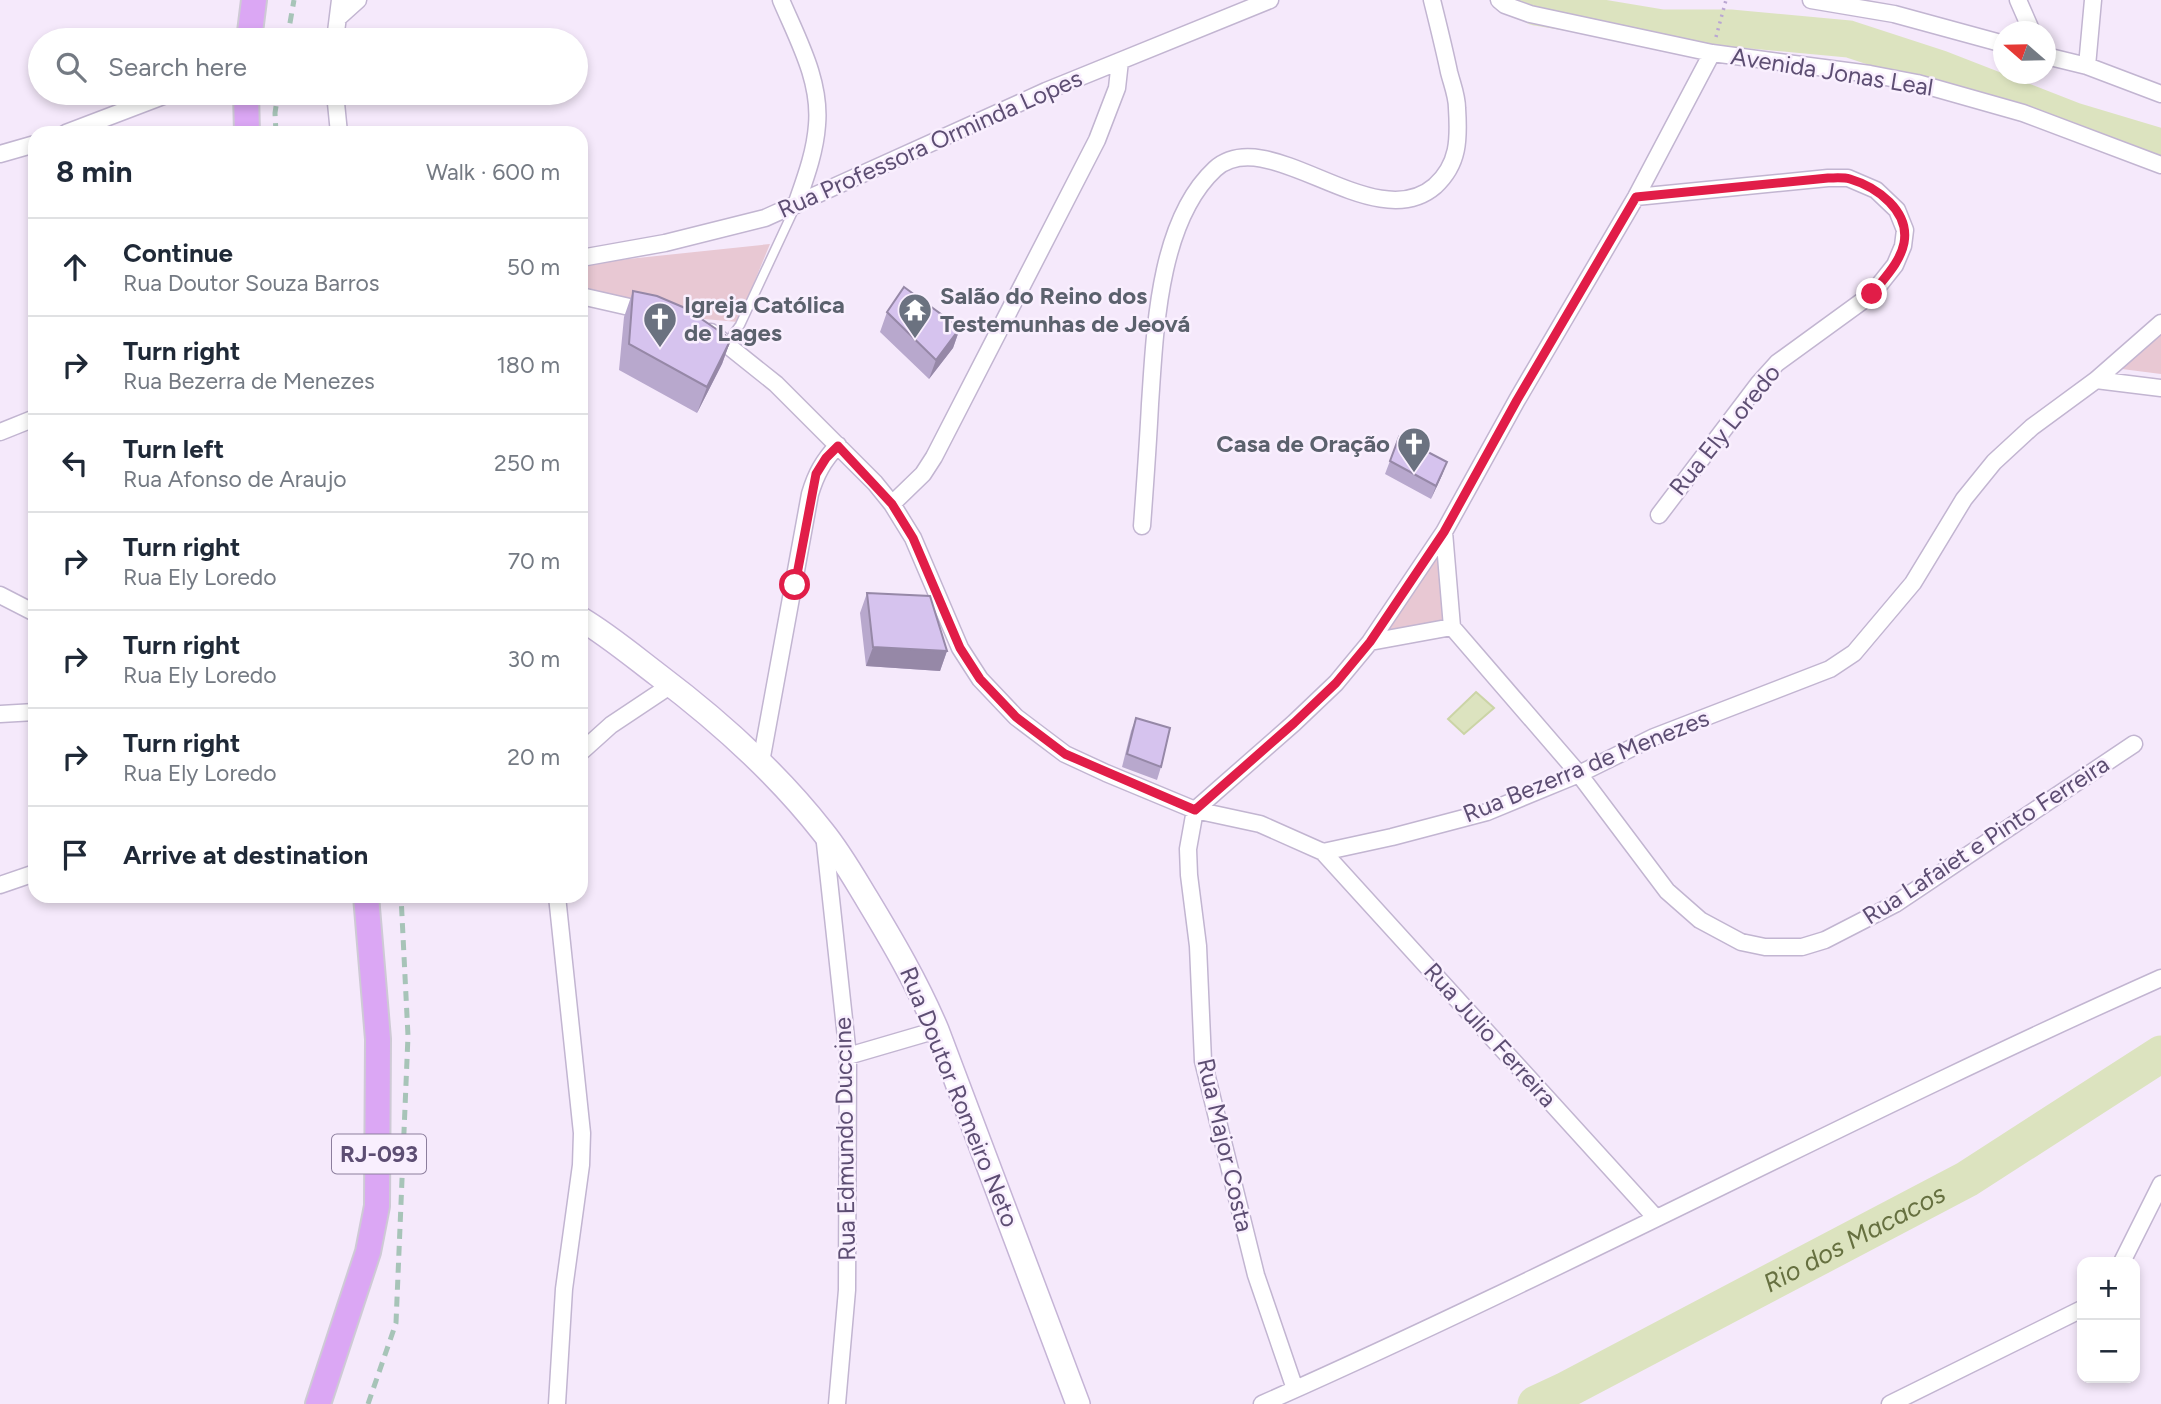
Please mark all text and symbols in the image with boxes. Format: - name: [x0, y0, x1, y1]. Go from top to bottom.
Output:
- north arrow: [1993, 21, 2056, 84]
- search box: [28, 28, 588, 105]
- street label: Avenida Jonas Leal: [1729, 41, 1935, 102]
- icon: search: [52, 48, 90, 86]
- text: Search here: [108, 51, 247, 83]
- street label: Rua Professora Orminda Lopes: [773, 63, 1086, 224]
- text: 8 min: [56, 153, 133, 190]
- text: Walk · 600 m: [426, 158, 560, 186]
- text: Continue: [123, 237, 233, 269]
- icon: ahead: [56, 248, 94, 286]
- text: 50 m: [507, 253, 560, 281]
- text: Rua Doutor Souza Barros: [123, 269, 379, 297]
- route end: [1856, 278, 1887, 309]
- place label: Salão do Reino dos Testemunhas de Jeová: [940, 281, 1190, 338]
- place label: Igreja Católica de Lages: [684, 290, 845, 347]
- temple icon: Salão do Reino dos Testemunhas de Jeová: [896, 291, 934, 340]
- church icon: Igreja Católica de Lages: [641, 300, 679, 349]
- text: Turn right: [123, 335, 240, 367]
- icon: right: [56, 346, 94, 384]
- text: 180 m: [496, 351, 560, 379]
- street label: Rua Ely Loredo: [1663, 358, 1786, 501]
- text: Rua Bezerra de Menezes: [123, 367, 375, 395]
- church icon: Casa de Oração: [1395, 425, 1433, 474]
- place label: Casa de Oração: [1216, 429, 1390, 458]
- text: Turn left: [123, 433, 224, 465]
- icon: left: [56, 444, 94, 482]
- text: 250 m: [494, 449, 560, 477]
- text: Rua Afonso de Araujo: [123, 465, 347, 493]
- text: Turn right: [123, 531, 240, 563]
- icon: right: [56, 542, 94, 580]
- text: 70 m: [508, 547, 560, 575]
- text: Rua Ely Loredo: [123, 563, 277, 591]
- route start: [779, 569, 810, 600]
- text: Turn right: [123, 629, 240, 661]
- icon: right: [56, 640, 94, 678]
- text: 30 m: [507, 645, 560, 673]
- text: Rua Ely Loredo: [123, 661, 277, 689]
- street label: Rua Bezerra de Menezes: [1459, 703, 1713, 828]
- text: Turn right: [123, 727, 240, 759]
- icon: right: [56, 738, 94, 776]
- text: 20 m: [507, 743, 560, 771]
- street label: Rua Lafaiet e Pinto Ferreira: [1857, 749, 2114, 930]
- text: Rua Ely Loredo: [123, 759, 277, 787]
- icon: arrive: [56, 836, 94, 874]
- text: Arrive at destination: [123, 839, 368, 871]
- street label: Rua Julio Ferreira: [1418, 956, 1563, 1113]
- street label: Rua Doutor Romeiro Neto: [894, 963, 1025, 1231]
- street label: Rua Edmundo Duccine: [828, 1017, 861, 1261]
- street label: Rua Major Costa: [1191, 1055, 1260, 1234]
- road number: RJ-093: [332, 1134, 426, 1174]
- water label: Rio dos Macacos: [1758, 1177, 1951, 1299]
- map controls: [2077, 1257, 2140, 1383]
- button: +: [2077, 1257, 2140, 1320]
- button: −: [2077, 1320, 2140, 1383]

